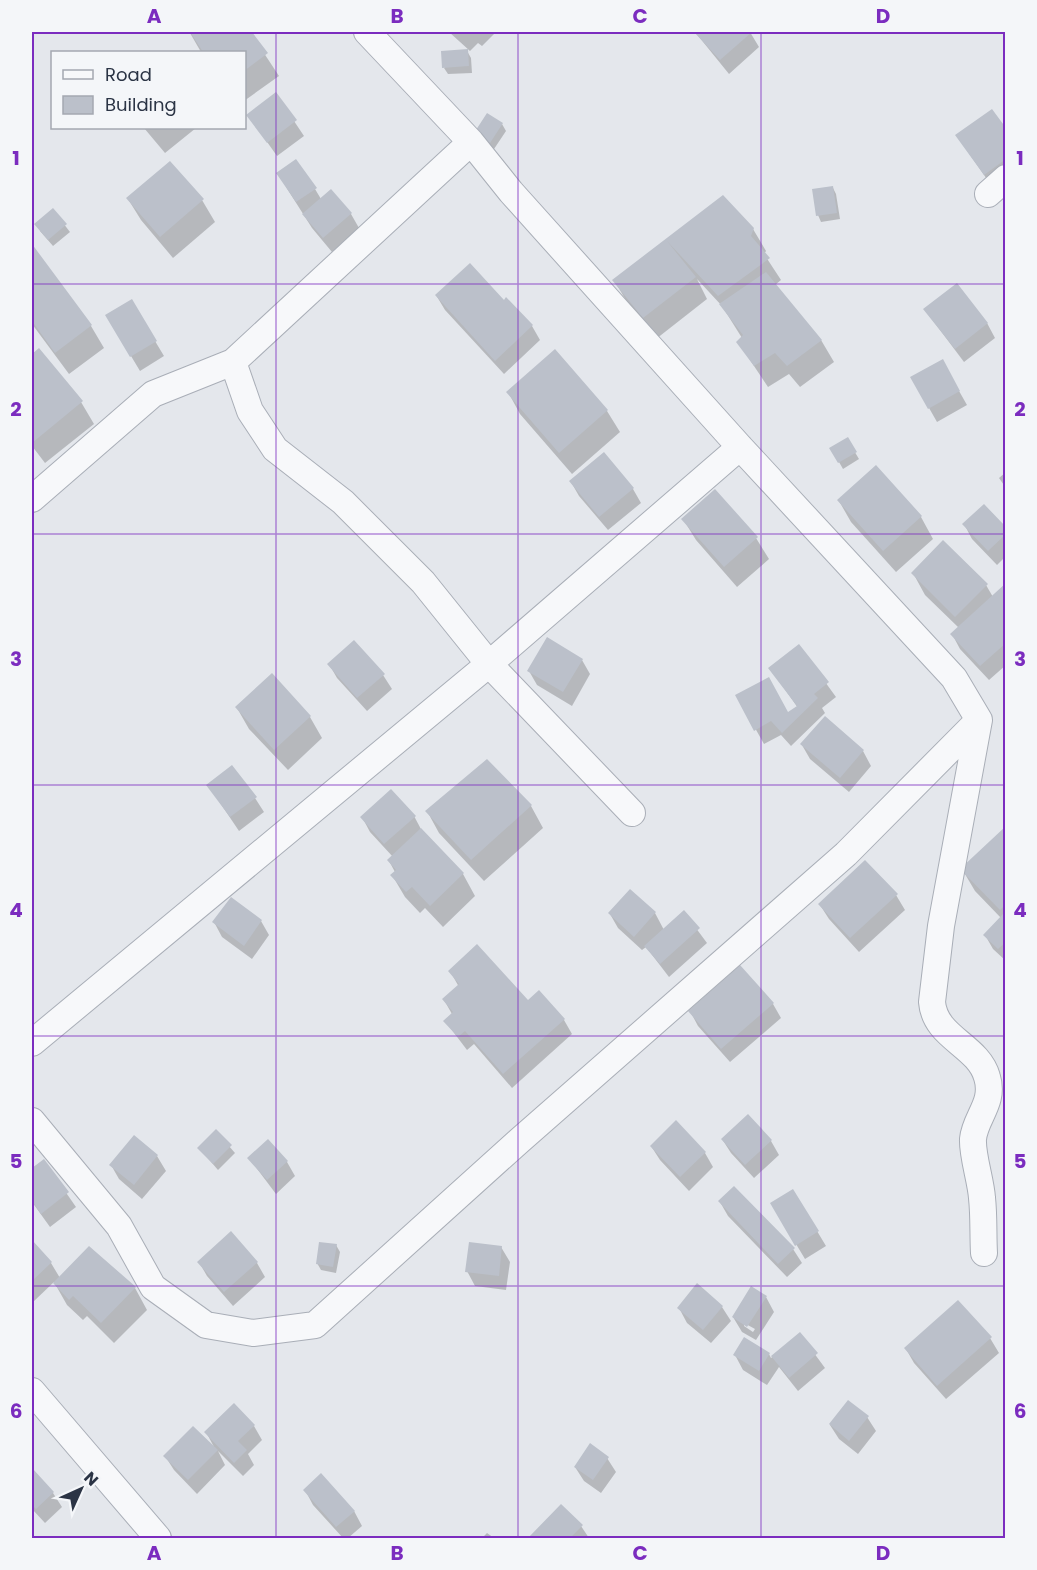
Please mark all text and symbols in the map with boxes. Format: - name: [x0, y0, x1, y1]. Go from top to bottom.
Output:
- text: A: [147, 2, 162, 30]
- text: B: [390, 2, 404, 30]
- text: C: [632, 2, 648, 30]
- text: D: [876, 2, 890, 30]
- legend: [51, 51, 246, 129]
- text: Road: [105, 62, 152, 87]
- text: Building: [105, 92, 177, 117]
- text: 1: [12, 144, 20, 172]
- text: 1: [1016, 144, 1024, 172]
- text: 2: [10, 395, 22, 423]
- text: 2: [1014, 395, 1026, 423]
- text: 3: [10, 645, 22, 673]
- text: 3: [1014, 645, 1026, 673]
- text: 4: [9, 896, 23, 924]
- text: 4: [1013, 896, 1027, 924]
- text: 5: [10, 1147, 23, 1175]
- text: 5: [1014, 1147, 1027, 1175]
- text: 6: [10, 1397, 22, 1425]
- text: 6: [1014, 1397, 1026, 1425]
- north arrow: [51, 1459, 111, 1519]
- text: N: [79, 1466, 104, 1491]
- text: A: [147, 1539, 162, 1567]
- text: B: [390, 1539, 404, 1567]
- text: C: [632, 1539, 648, 1567]
- text: D: [876, 1539, 890, 1567]

